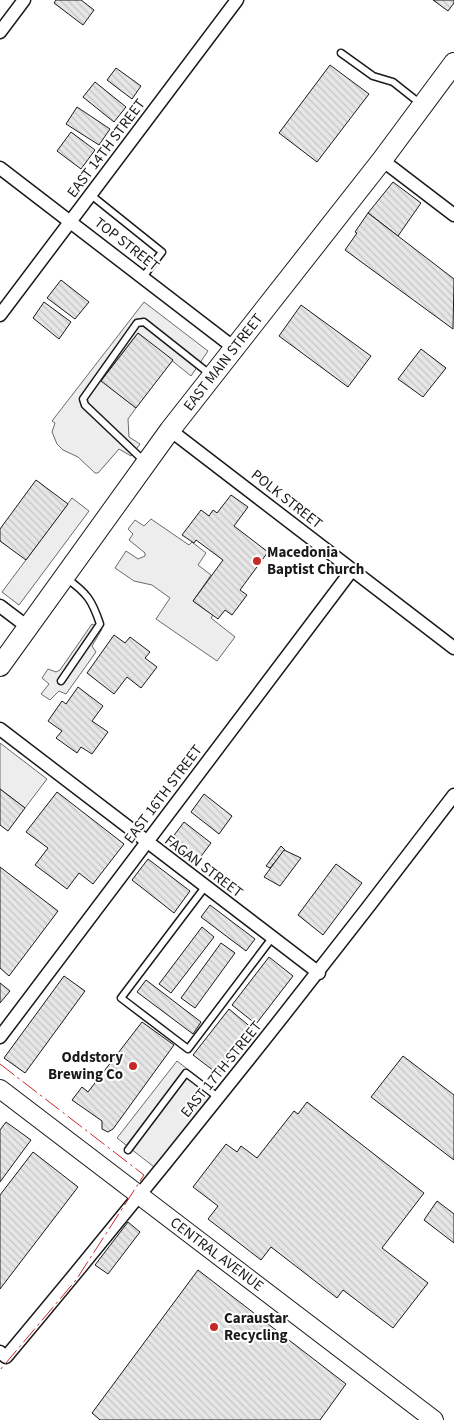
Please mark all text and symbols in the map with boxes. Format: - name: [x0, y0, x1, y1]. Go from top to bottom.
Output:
- street label: EAST 14TH STREET: [62, 95, 150, 202]
- street label: TOP STREET: [90, 212, 164, 276]
- street label: EAST MAIN STREET: [179, 309, 268, 416]
- street label: POLK STREET: [247, 465, 327, 534]
- place label: Macedonia Baptist Church: [267, 542, 364, 580]
- marker: Macedonia Baptist Church: [251, 555, 263, 567]
- street label: EAST 16TH STREET: [119, 741, 207, 848]
- street label: FAGAN STREET: [160, 830, 247, 903]
- street label: EAST 17TH STREET: [176, 1017, 267, 1122]
- place label: Oddstory Brewing Co: [48, 1047, 123, 1085]
- marker: Oddstory Brewing Co: [127, 1060, 139, 1072]
- street label: CENTRAL AVENUE: [166, 1212, 268, 1297]
- place label: Caraustar Recycling: [224, 1308, 288, 1346]
- marker: Caraustar Recycling: [208, 1321, 220, 1333]

